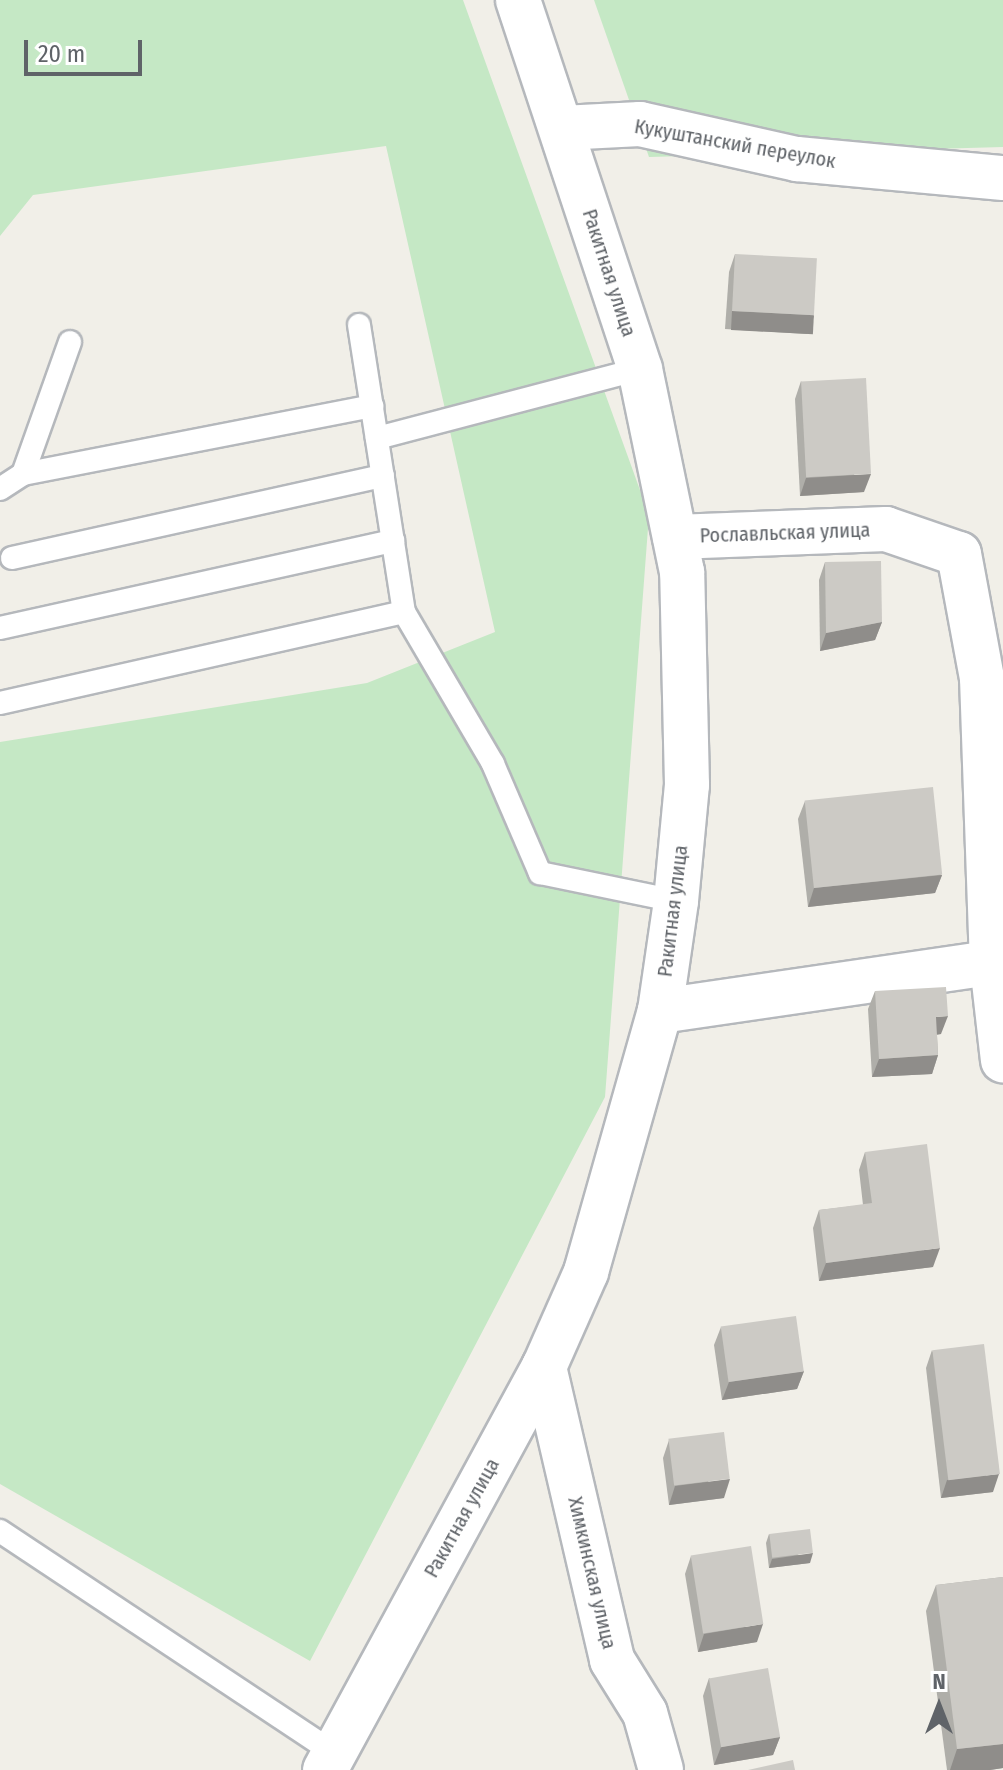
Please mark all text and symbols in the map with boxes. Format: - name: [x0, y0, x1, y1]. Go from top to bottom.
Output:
- scale bar: [28, 24, 146, 74]
- text: 20 m: [38, 40, 85, 68]
- street label: Кукуштанский переулок: [633, 114, 837, 174]
- street label: Ракитная улица: [577, 206, 641, 340]
- street label: Рославльская улица: [699, 518, 871, 548]
- street label: Ракитная улица: [653, 844, 693, 978]
- street label: Ракитная улица: [419, 1454, 505, 1582]
- street label: Химкинская улица: [563, 1494, 621, 1652]
- north arrow: [899, 1666, 979, 1746]
- text: N: [932, 1668, 946, 1695]

